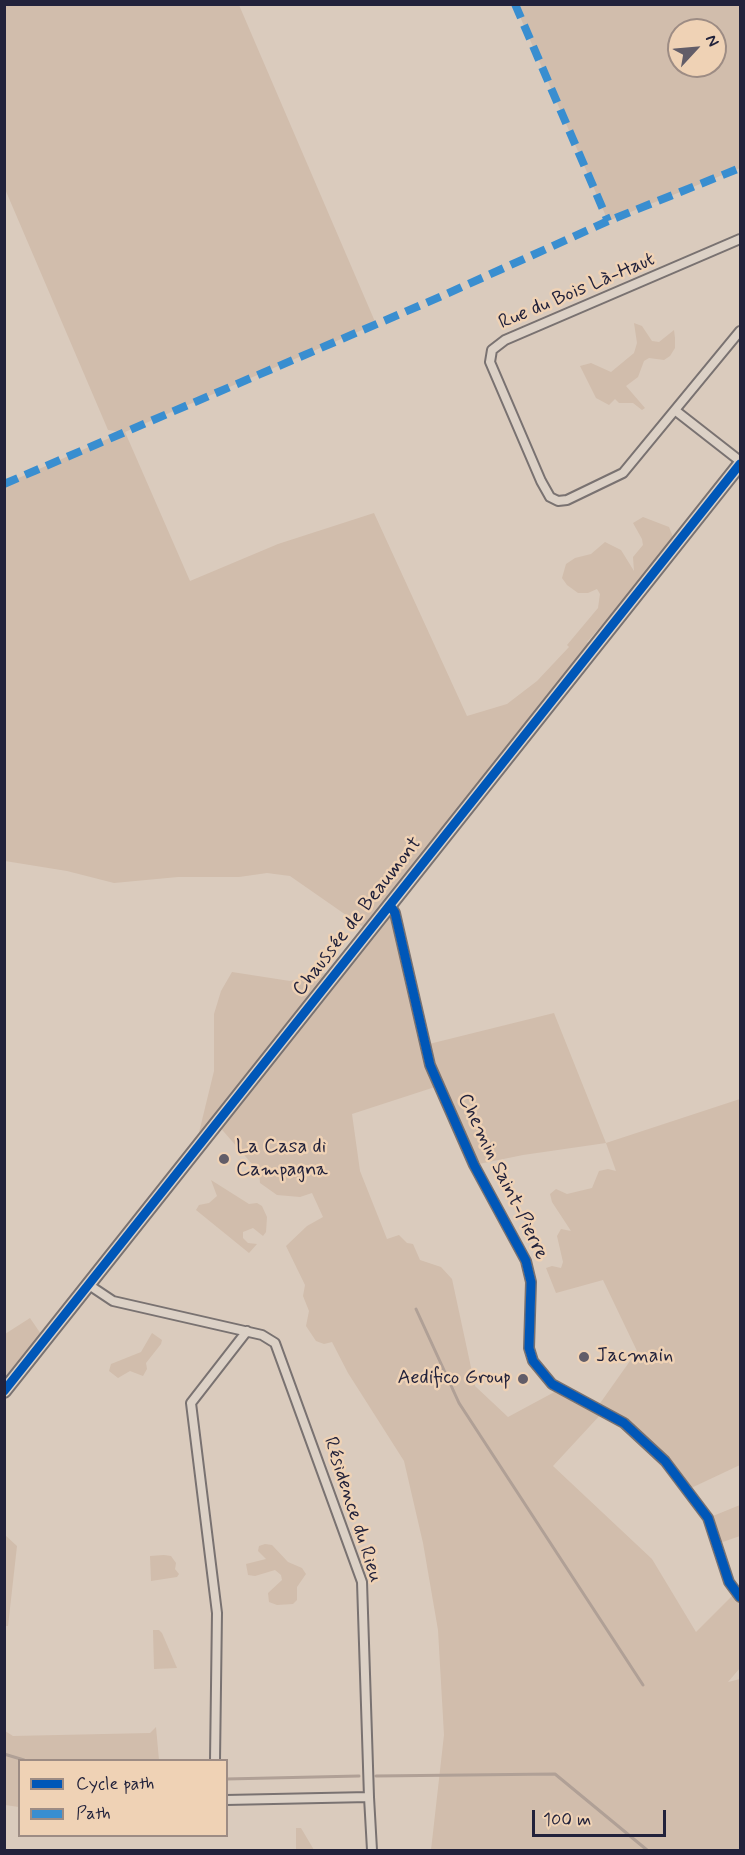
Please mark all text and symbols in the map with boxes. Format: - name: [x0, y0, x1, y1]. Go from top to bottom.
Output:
- north arrow: [667, 18, 727, 78]
- text: N: [700, 31, 724, 50]
- street label: Rue du Bois Là-Haut: [495, 248, 659, 336]
- street label: Chaussée de Beaumont: [288, 832, 428, 1002]
- street label: Chemin Saint-Pierre: [451, 1090, 553, 1264]
- place label: La Casa di Campagna: [236, 1136, 328, 1183]
- marker: La Casa di Campagna: [217, 1152, 231, 1166]
- place label: Jacmain: [596, 1345, 673, 1369]
- marker: Jacmain: [577, 1350, 591, 1364]
- place label: Aedifico Group: [397, 1367, 511, 1391]
- marker: Aedifico Group: [516, 1372, 530, 1386]
- street label: Résidence du Rieu: [317, 1434, 387, 1586]
- legend: [18, 1759, 228, 1837]
- text: Cycle path: [76, 1772, 154, 1796]
- scale bar: [535, 1798, 668, 1836]
- text: Path: [76, 1802, 111, 1826]
- text: 100 m: [543, 1808, 591, 1832]

